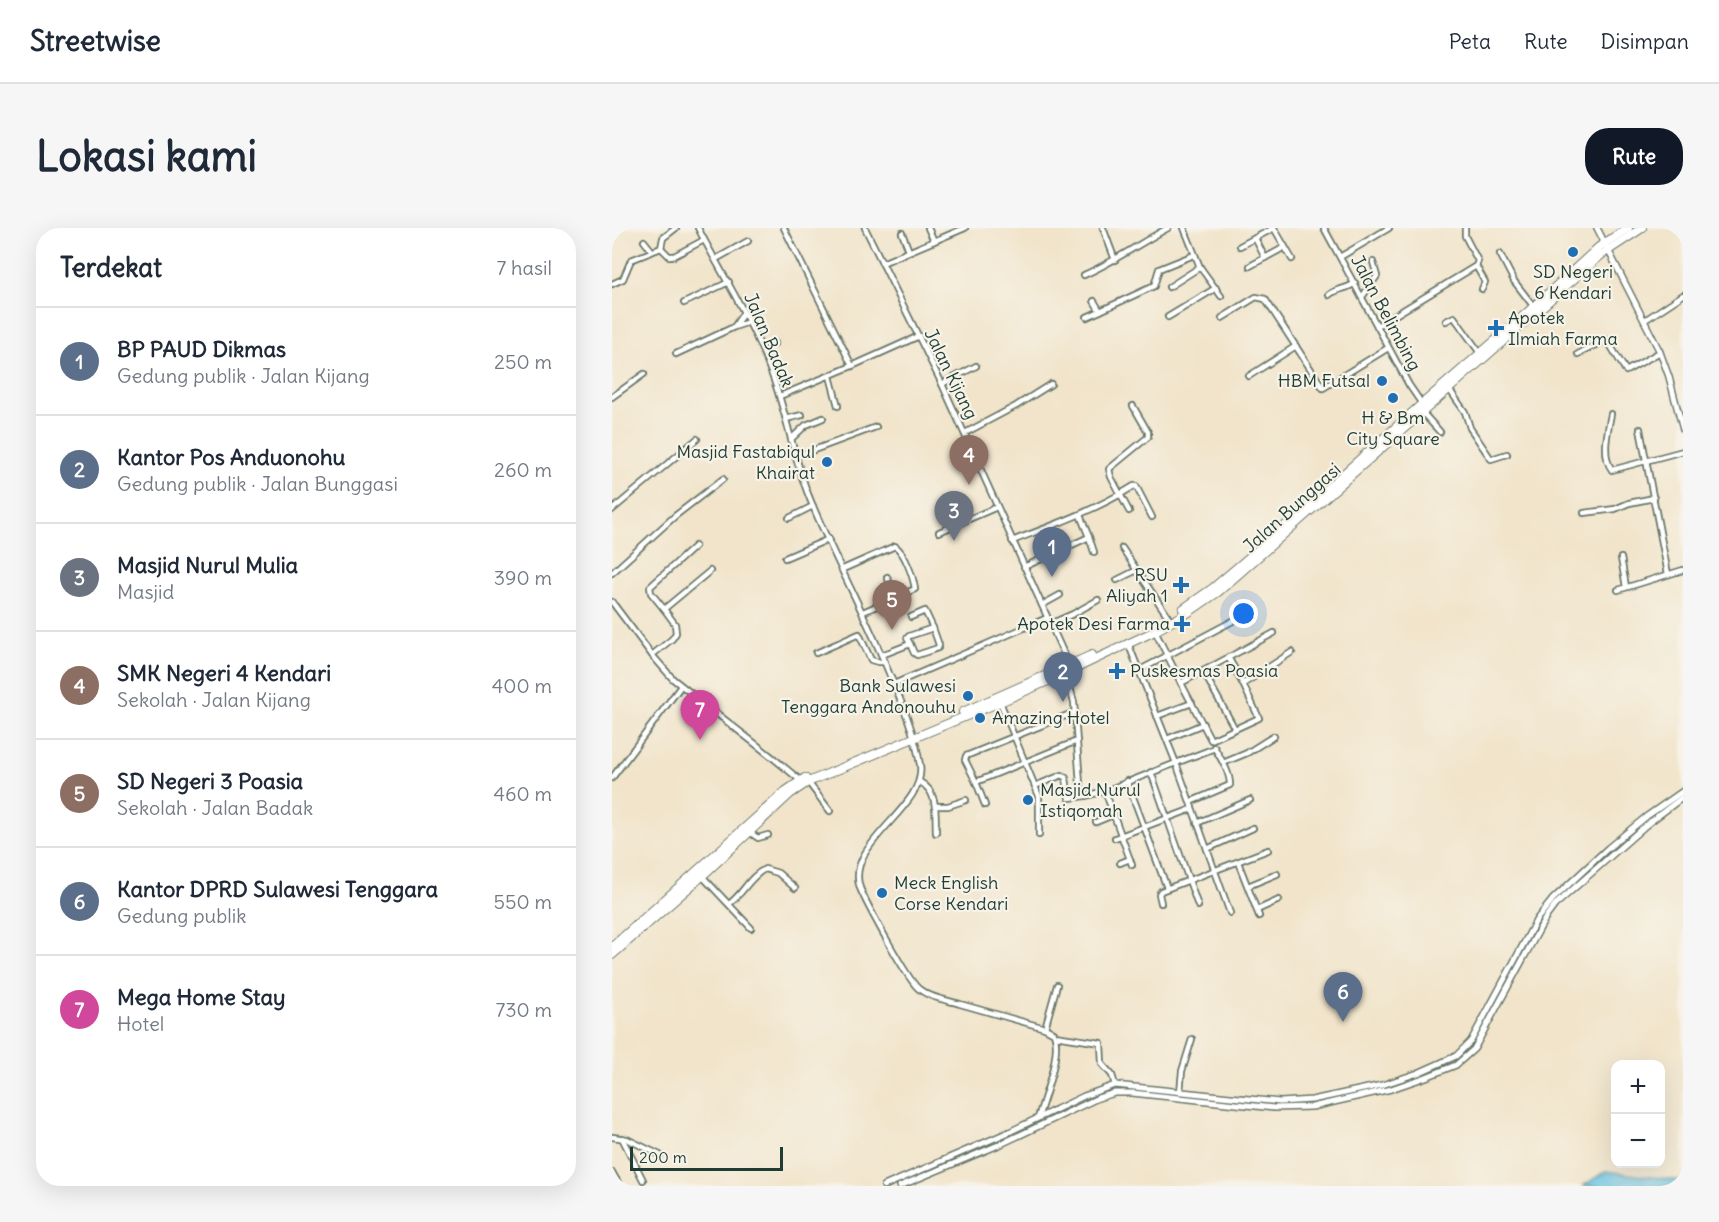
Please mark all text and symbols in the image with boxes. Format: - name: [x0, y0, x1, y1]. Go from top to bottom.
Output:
- text: Streetwise: [30, 23, 161, 59]
- text: Peta: [1449, 28, 1491, 55]
- text: Rute: [1524, 28, 1568, 55]
- text: Disimpan: [1601, 28, 1689, 55]
- button: Rute: [1585, 128, 1683, 185]
- text: Lokasi kami: [36, 130, 257, 182]
- marker: SD Negeri 6 Kendari: [1566, 245, 1580, 259]
- text: Terdekat: [60, 251, 162, 284]
- street label: Jalan Belimbing: [1346, 251, 1427, 375]
- text: 7 hasil: [496, 255, 552, 280]
- place label: SD Negeri 6 Kendari: [1533, 260, 1613, 304]
- street label: Jalan Badak: [739, 289, 800, 391]
- place label: Apotek Ilmiah Farma: [1508, 306, 1618, 350]
- marker: Apotek Ilmiah Farma: [1489, 321, 1503, 335]
- street label: Jalan Kijang: [920, 325, 983, 423]
- text: BP PAUD Dikmas: [117, 335, 286, 363]
- text: 1: [76, 349, 83, 374]
- text: 250 m: [494, 349, 552, 374]
- text: Gedung publik · Jalan Kijang: [117, 363, 370, 388]
- place label: HBM Futsal: [1278, 369, 1370, 392]
- marker: HBM Futsal: [1375, 374, 1389, 388]
- marker: H & Bm City Square: [1386, 391, 1400, 405]
- place label: H & Bm City Square: [1346, 406, 1440, 450]
- pin: 4: [950, 436, 988, 485]
- place label: Masjid Fastabiqul Khairat: [677, 440, 815, 484]
- text: Kantor Pos Anduonohu: [117, 443, 345, 471]
- marker: Masjid Fastabiqul Khairat: [820, 455, 834, 469]
- text: 2: [74, 457, 85, 482]
- text: 260 m: [494, 457, 552, 482]
- street label: Jalan Bunggasi: [1238, 458, 1345, 558]
- text: Gedung publik · Jalan Bunggasi: [117, 471, 398, 496]
- pin: 3: [934, 492, 974, 541]
- pin: 1: [1032, 528, 1072, 577]
- text: Masjid Nurul Mulia: [117, 551, 298, 579]
- place label: RSU Aliyah 1: [1106, 563, 1168, 607]
- text: 3: [74, 565, 85, 590]
- text: 390 m: [494, 565, 552, 590]
- marker: RSU Aliyah 1: [1172, 576, 1190, 594]
- text: Masjid: [117, 579, 174, 604]
- pin: 5: [872, 580, 912, 630]
- your location: [1229, 599, 1258, 628]
- place label: Apotek Desi Farma: [1017, 612, 1170, 635]
- marker: Apotek Desi Farma: [1175, 617, 1189, 631]
- pin: 2: [1044, 652, 1082, 702]
- text: SMK Negeri 4 Kendari: [117, 659, 331, 687]
- place label: Puskesmas Poasia: [1130, 659, 1278, 682]
- marker: Puskesmas Poasia: [1108, 662, 1126, 680]
- text: 4: [74, 673, 85, 698]
- text: 400 m: [492, 673, 552, 698]
- place label: Bank Sulawesi Tenggara Andonouhu: [781, 674, 956, 718]
- text: Sekolah · Jalan Kijang: [117, 687, 311, 712]
- marker: Bank Sulawesi Tenggara Andonouhu: [961, 689, 975, 703]
- pin: 7: [680, 690, 719, 740]
- place label: Amazing Hotel: [992, 706, 1110, 729]
- marker: Amazing Hotel: [973, 711, 987, 725]
- text: SD Negeri 3 Poasia: [117, 767, 303, 795]
- place label: Masjid Nurul Istiqomah: [1040, 778, 1141, 822]
- text: 5: [74, 781, 85, 806]
- text: 460 m: [493, 781, 552, 806]
- marker: Masjid Nurul Istiqomah: [1021, 793, 1035, 807]
- text: Sekolah · Jalan Badak: [117, 795, 313, 820]
- place label: Meck English Corse Kendari: [894, 871, 1008, 915]
- text: Kantor DPRD Sulawesi Tenggara: [117, 875, 438, 903]
- marker: Meck English Corse Kendari: [875, 886, 889, 900]
- text: 6: [74, 889, 85, 914]
- text: 550 m: [494, 889, 552, 914]
- text: Gedung publik: [117, 903, 246, 928]
- pin: 6: [1324, 972, 1362, 1022]
- text: Mega Home Stay: [117, 983, 285, 1011]
- text: 7: [75, 997, 84, 1022]
- text: 730 m: [495, 997, 552, 1022]
- text: Hotel: [117, 1011, 164, 1036]
- map controls: [1611, 1060, 1665, 1168]
- button: +: [1611, 1060, 1665, 1114]
- button: −: [1611, 1114, 1665, 1168]
- scale bar: [630, 1144, 783, 1172]
- text: 200 m: [639, 1147, 687, 1167]

